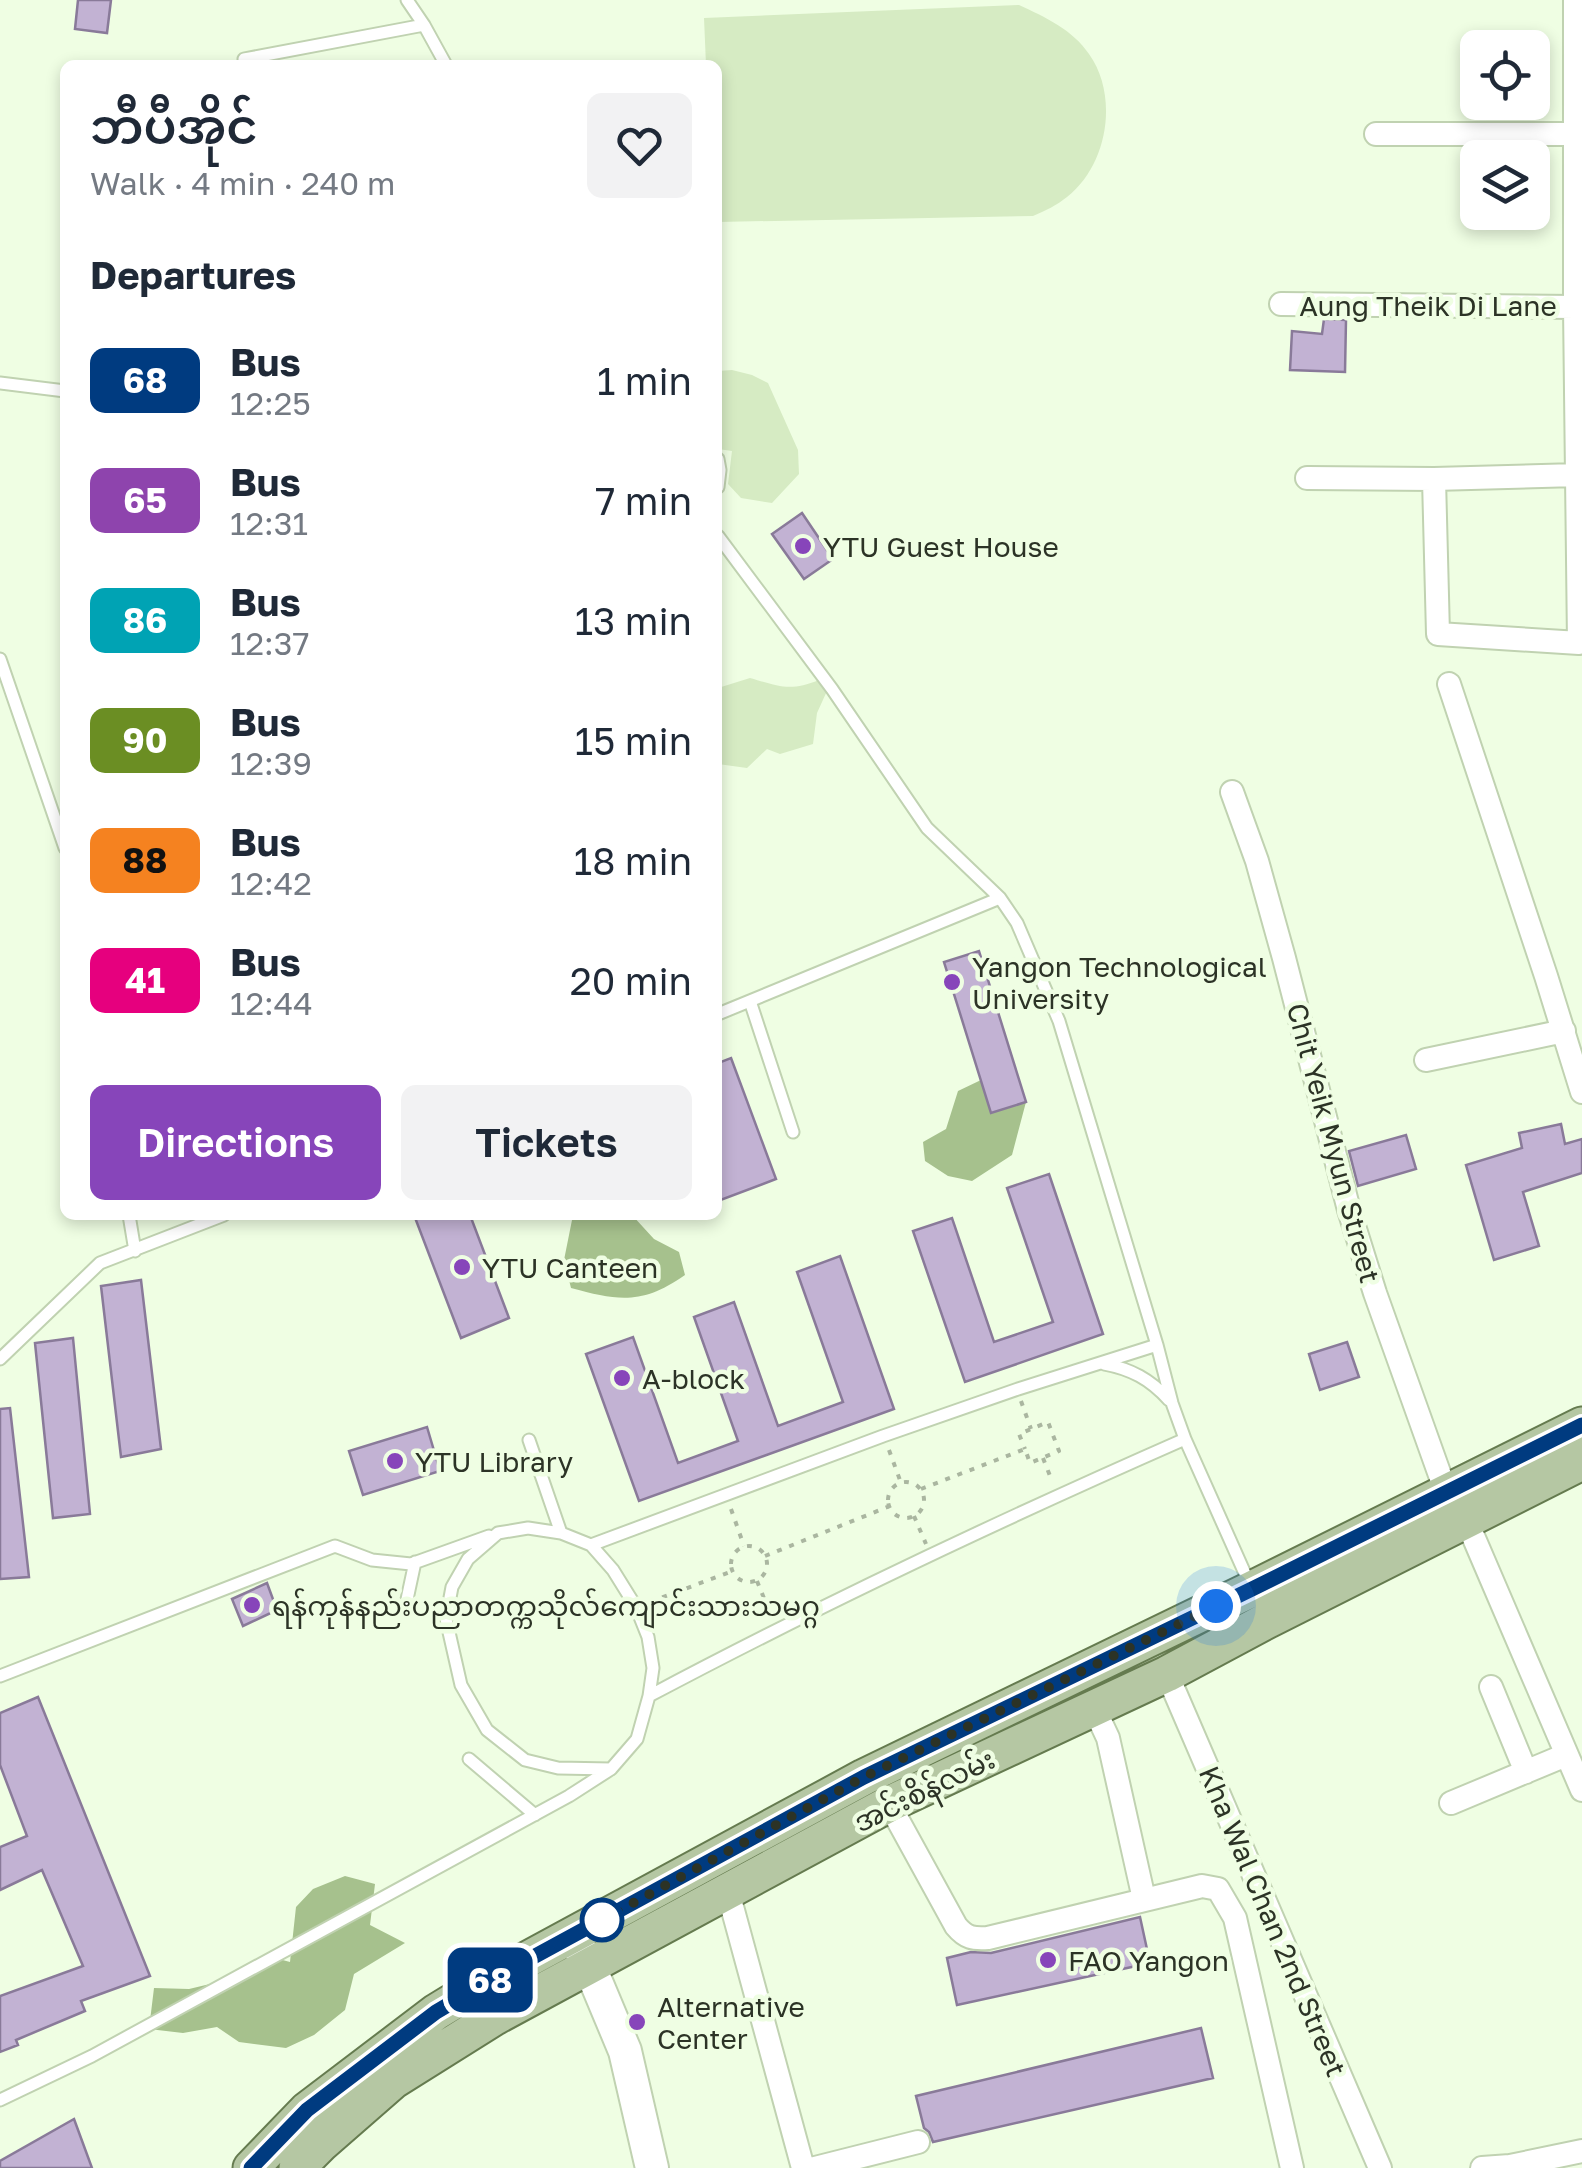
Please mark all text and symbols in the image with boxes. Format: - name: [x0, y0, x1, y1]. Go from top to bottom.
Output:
- map controls: [1460, 30, 1550, 230]
- button: locate: [1460, 30, 1550, 120]
- button: heart: [587, 93, 692, 198]
- text: ဘီပီအိုင်: [90, 97, 258, 155]
- button: layers: [1460, 140, 1550, 230]
- text: Walk · 4 min · 240 m: [90, 164, 395, 202]
- text: Departures: [90, 252, 296, 297]
- street label: Aung Theik Di Lane: [1299, 289, 1557, 322]
- text: Bus: [230, 339, 301, 384]
- text: 1 min: [597, 358, 692, 403]
- text: 68: [123, 359, 167, 401]
- text: 12:25: [230, 384, 311, 422]
- text: Bus: [230, 459, 301, 504]
- text: 7 min: [595, 478, 692, 523]
- text: 65: [123, 479, 167, 521]
- text: 12:31: [230, 504, 308, 542]
- place label: YTU Guest House: [823, 530, 1059, 563]
- marker: YTU Guest House: [792, 535, 814, 557]
- text: Bus: [230, 579, 301, 624]
- text: 13 min: [575, 598, 692, 643]
- text: 86: [123, 599, 167, 641]
- text: 12:37: [230, 624, 309, 662]
- text: Bus: [230, 699, 301, 744]
- text: 15 min: [575, 718, 692, 763]
- text: 90: [123, 719, 167, 761]
- text: 12:39: [230, 744, 312, 782]
- text: Bus: [230, 819, 301, 864]
- text: 18 min: [574, 838, 692, 883]
- text: 88: [123, 839, 167, 881]
- text: 12:42: [230, 864, 312, 902]
- text: Bus: [230, 939, 301, 984]
- place label: Yangon Technological University: [972, 950, 1267, 1015]
- text: 20 min: [570, 958, 692, 1003]
- text: 41: [125, 959, 165, 1001]
- marker: Yangon Technological University: [941, 971, 963, 993]
- text: 12:44: [230, 984, 313, 1022]
- street label: Chit Yeik Myun Street: [1281, 1000, 1387, 1286]
- button: Directions: [90, 1085, 381, 1200]
- button: Tickets: [401, 1085, 692, 1200]
- place label: YTU Canteen: [482, 1251, 658, 1284]
- marker: YTU Canteen: [451, 1256, 473, 1278]
- place label: A-block: [642, 1362, 745, 1395]
- marker: A-block: [611, 1367, 633, 1389]
- place label: YTU Library: [415, 1445, 573, 1478]
- marker: YTU Library: [384, 1450, 406, 1472]
- your location: [1191, 1581, 1241, 1631]
- place label: ရန်ကုန်နည်းပညာတက္ကသိုလ်ကျောင်းသားသမဂ္ဂ: [272, 1588, 820, 1629]
- marker: ရန်ကုန်နည်းပညာတက္ကသိုလ်ကျောင်းသားသမဂ္ဂ: [241, 1594, 263, 1616]
- street label: အင်းစိန်လမ်း: [848, 1741, 1003, 1845]
- street label: Kha Wal Chan 2nd Street: [1193, 1761, 1353, 2081]
- unlabelled marker: [581, 1899, 623, 1941]
- place label: FAO Yangon: [1068, 1944, 1229, 1977]
- line badge: 68: [445, 1948, 535, 2012]
- marker: FAO Yangon: [1037, 1949, 1059, 1971]
- text: 68: [468, 1959, 512, 2001]
- place label: Alternative Center: [657, 1990, 805, 2055]
- marker: Alternative Center: [626, 2011, 648, 2033]

